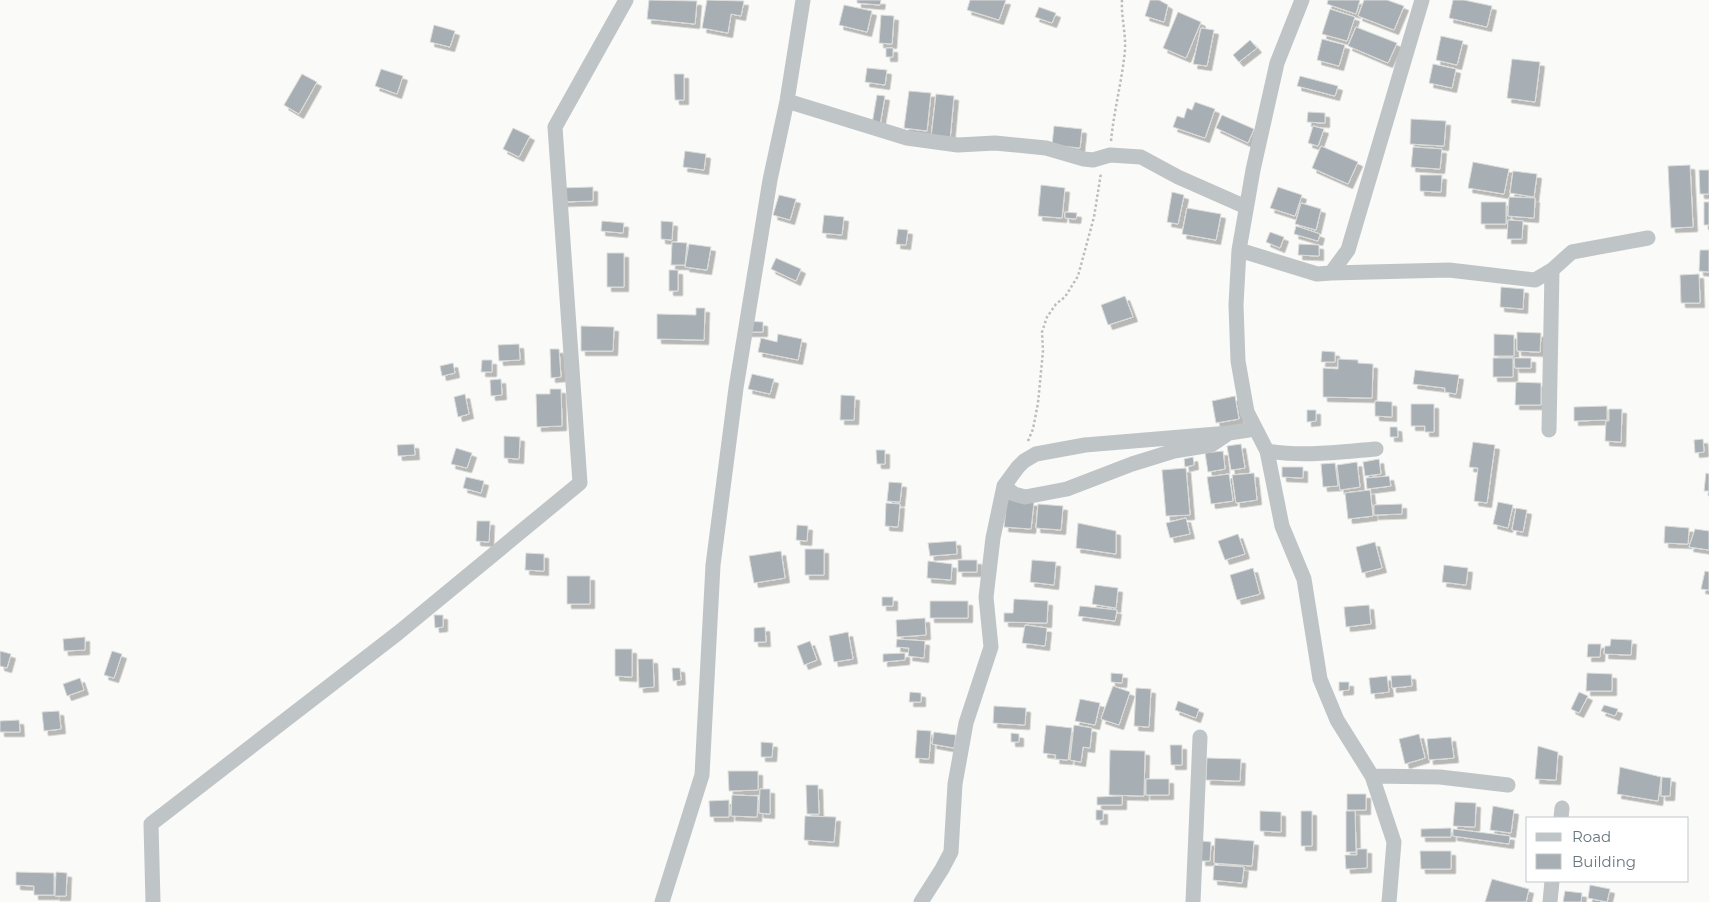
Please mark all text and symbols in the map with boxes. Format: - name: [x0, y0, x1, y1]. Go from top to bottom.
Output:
- legend: [1526, 817, 1689, 882]
- text: Road: [1572, 827, 1611, 846]
- text: Building: [1572, 852, 1636, 871]

